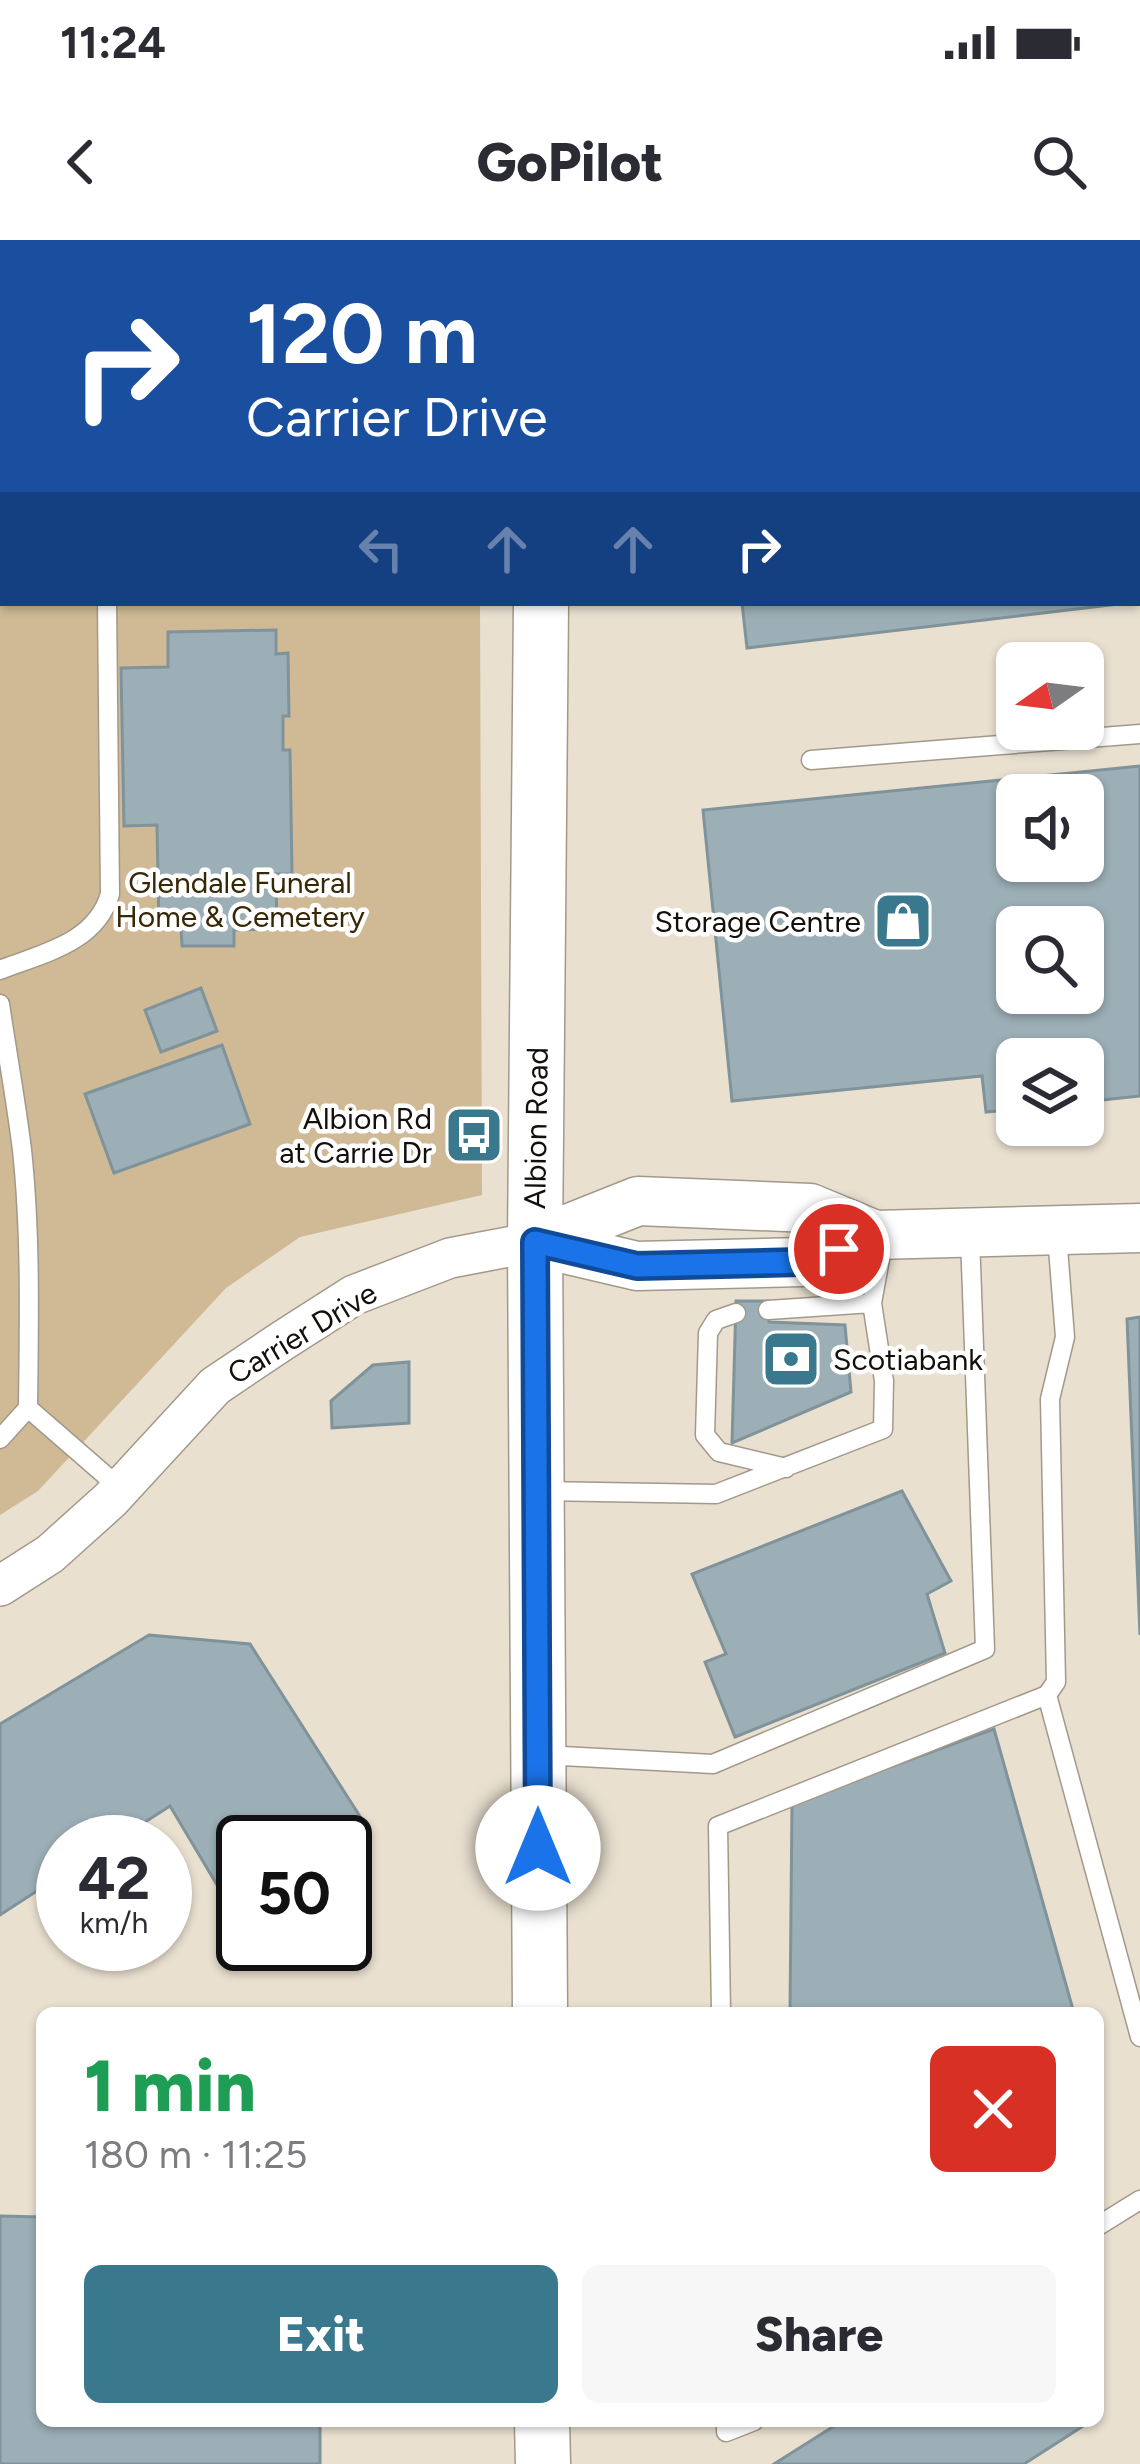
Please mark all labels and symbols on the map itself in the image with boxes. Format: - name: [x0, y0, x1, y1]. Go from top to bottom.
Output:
- north arrow: [996, 642, 1104, 750]
- park label: Glendale Funeral Home & Cemetery: [115, 864, 365, 935]
- shop icon: Storage Centre: [872, 890, 934, 952]
- place label: Storage Centre: [654, 903, 861, 940]
- street label: Albion Road: [516, 1047, 556, 1209]
- place label: Albion Rd at Carrie Dr: [279, 1100, 432, 1171]
- bus stop icon: Albion Rd at Carrie Dr: [443, 1104, 505, 1166]
- pin: [788, 1198, 890, 1300]
- street label: Carrier Drive: [221, 1274, 383, 1392]
- bank icon: Scotiabank: [760, 1328, 822, 1390]
- place label: Scotiabank: [833, 1341, 983, 1378]
- position arrow: [475, 1785, 601, 1911]
- speed limit sign: 50: [216, 1815, 372, 1971]

